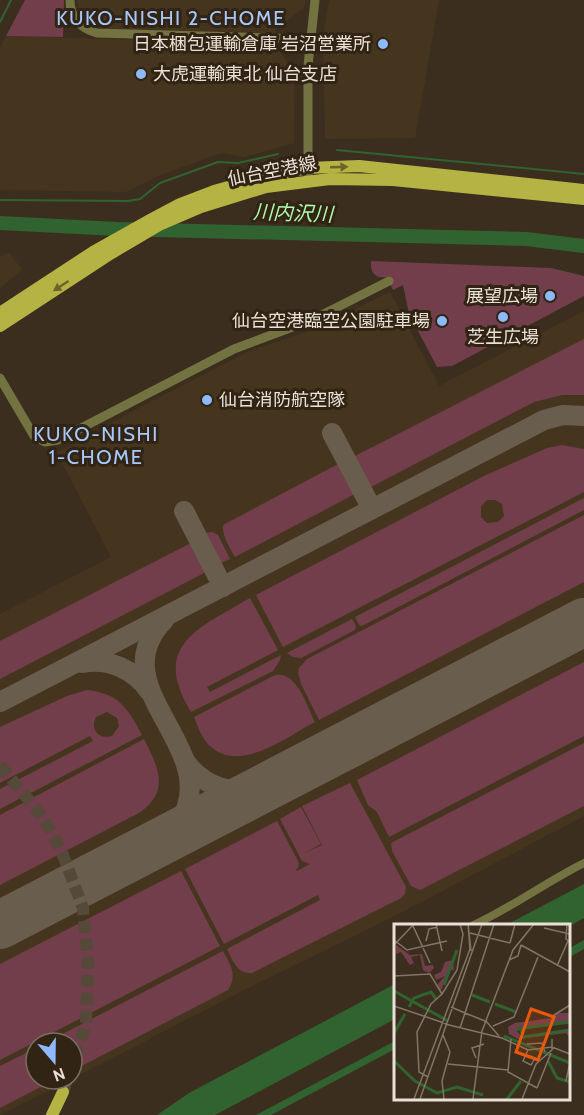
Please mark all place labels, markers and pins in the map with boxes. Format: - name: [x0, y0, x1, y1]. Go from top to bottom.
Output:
- place label: 日本梱包運輸倉庫 岩沼営業所: [133, 33, 371, 55]
- marker: 日本梱包運輸倉庫 岩沼営業所: [376, 37, 390, 51]
- place label: 大虎運輸東北 仙台支店: [153, 63, 337, 85]
- marker: 大虎運輸東北 仙台支店: [134, 67, 148, 81]
- place label: 展望広場: [466, 285, 538, 307]
- marker: 展望広場: [543, 289, 557, 303]
- place label: 仙台空港臨空公園駐車場: [232, 310, 430, 332]
- marker: 芝生広場: [496, 310, 510, 324]
- marker: 仙台空港臨空公園駐車場: [435, 314, 449, 328]
- place label: 芝生広場: [467, 326, 539, 348]
- place label: 仙台消防航空隊: [219, 389, 345, 411]
- marker: 仙台消防航空隊: [200, 393, 214, 407]

